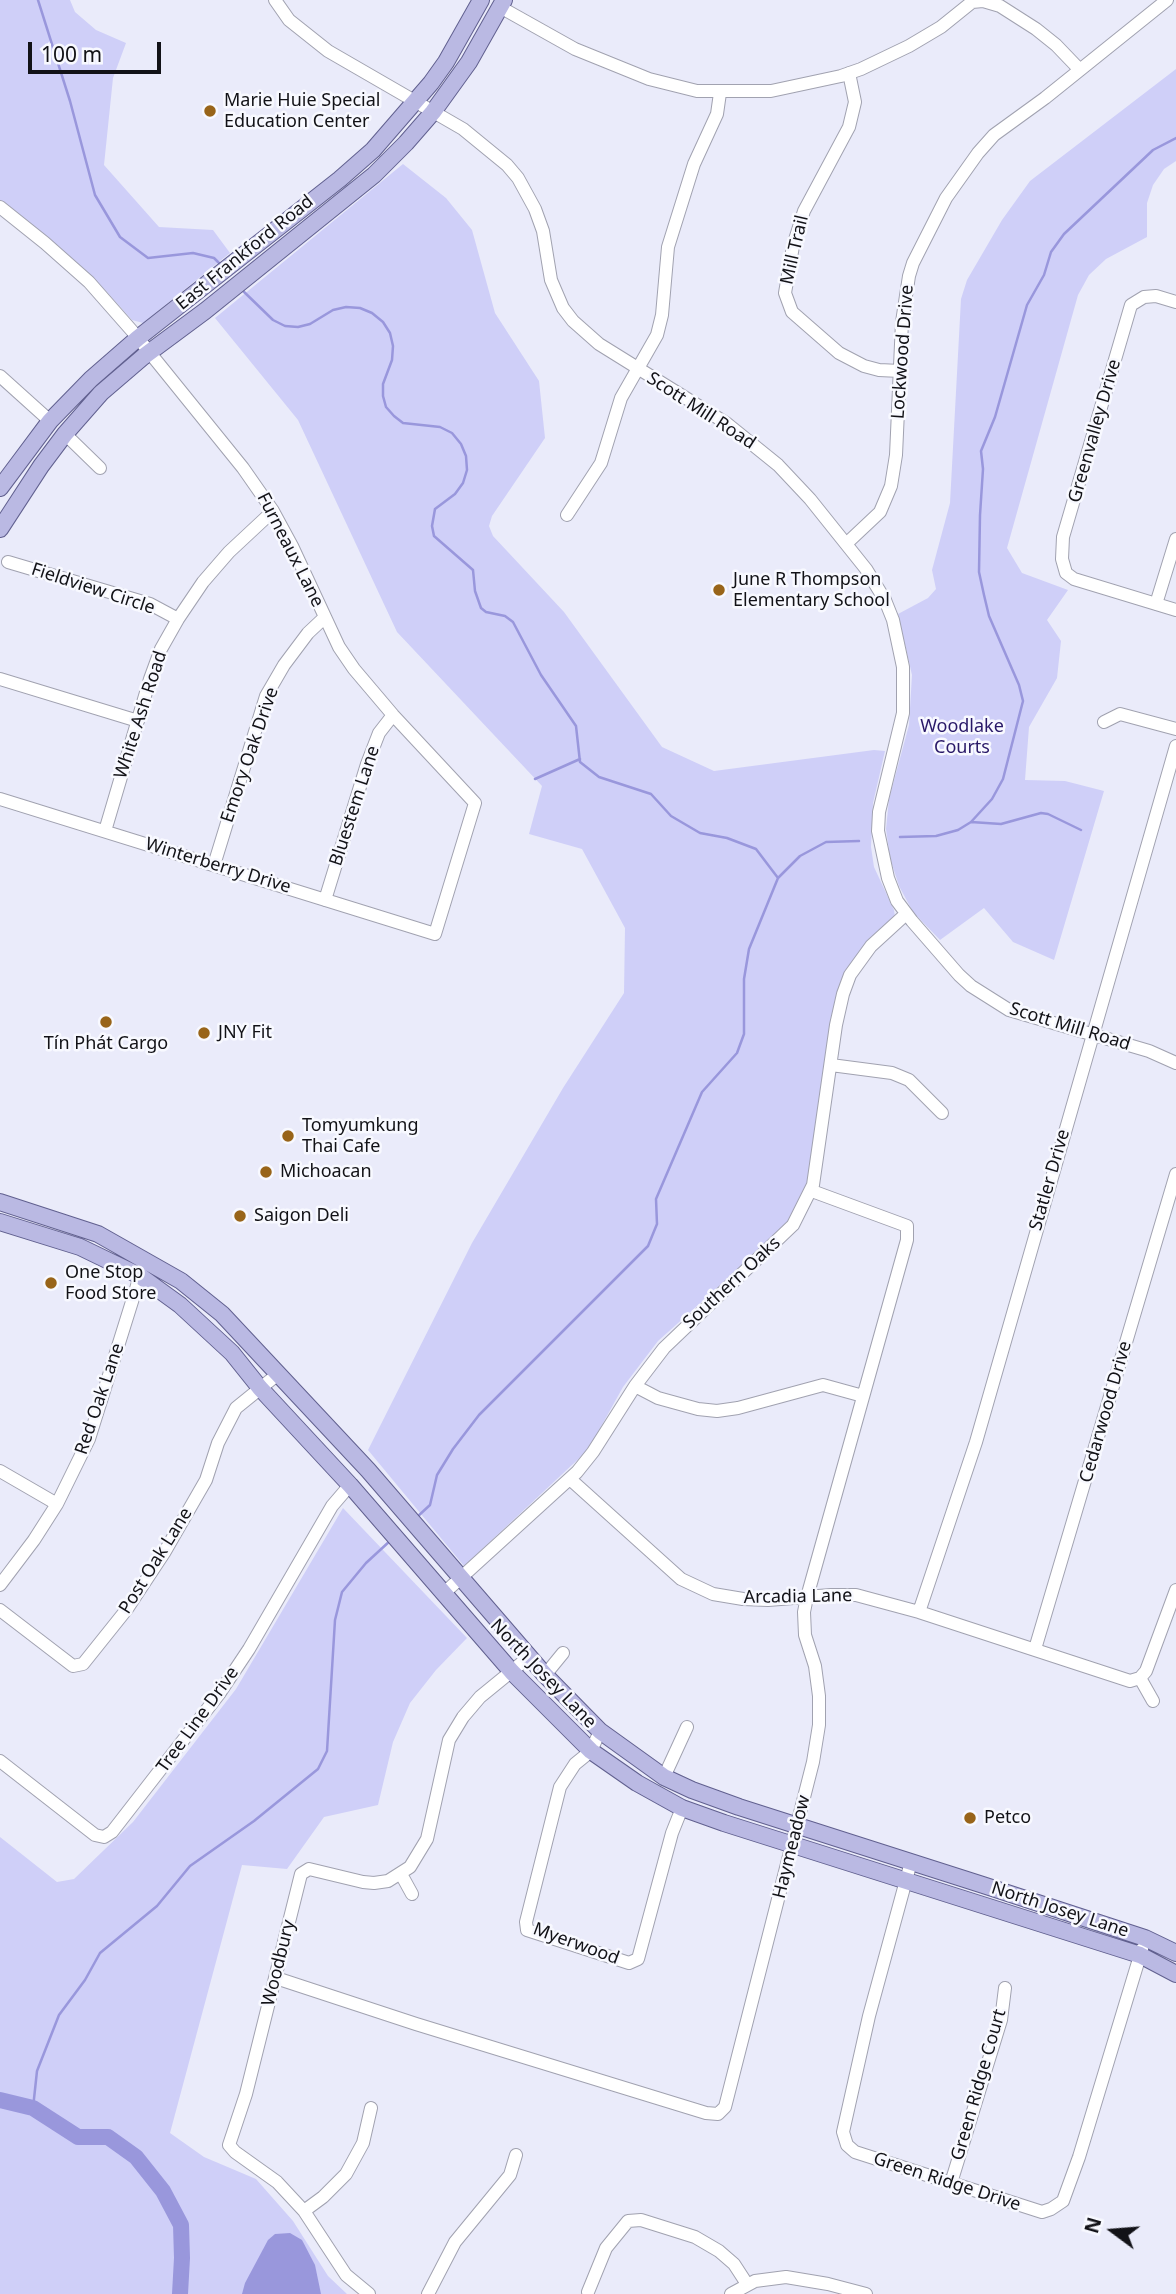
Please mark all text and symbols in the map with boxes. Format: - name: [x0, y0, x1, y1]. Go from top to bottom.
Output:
- scale bar: [32, 28, 164, 72]
- text: 100 m: [41, 40, 102, 68]
- place label: Marie Huie Special Education Center: [224, 90, 380, 132]
- marker: Marie Huie Special Education Center: [202, 103, 218, 119]
- street label: East Frankford Road: [172, 191, 318, 315]
- street label: Mill Trail: [777, 213, 813, 287]
- street label: Lockwood Drive: [888, 284, 918, 420]
- street label: Greenvalley Drive: [1064, 357, 1126, 505]
- street label: Scott Mill Road: [643, 368, 759, 454]
- street label: Furneaux Lane: [252, 489, 328, 611]
- street label: Fieldview Circle: [28, 559, 158, 619]
- place label: June R Thompson Elementary School: [733, 569, 890, 612]
- marker: June R Thompson Elementary School: [711, 582, 727, 598]
- street label: White Ash Road: [110, 648, 172, 782]
- street label: Emory Oak Drive: [217, 684, 283, 826]
- park label: Woodlake Courts: [920, 716, 1004, 758]
- street label: Bluestem Lane: [325, 743, 385, 869]
- street label: Winterberry Drive: [143, 834, 293, 898]
- street label: Scott Mill Road: [1007, 998, 1133, 1056]
- marker: Tín Phát Cargo: [98, 1014, 114, 1030]
- place label: JNY Fit: [218, 1022, 272, 1044]
- marker: JNY Fit: [196, 1025, 212, 1041]
- place label: Tín Phát Cargo: [44, 1033, 168, 1055]
- place label: Tomyumkung Thai Cafe: [302, 1115, 419, 1158]
- street label: Statler Drive: [1025, 1127, 1075, 1233]
- marker: Tomyumkung Thai Cafe: [280, 1128, 296, 1144]
- place label: Michoacan: [280, 1161, 372, 1183]
- marker: Michoacan: [258, 1164, 274, 1180]
- place label: Saigon Deli: [254, 1205, 349, 1227]
- marker: Saigon Deli: [232, 1208, 248, 1224]
- street label: Southern Oaks: [679, 1232, 785, 1334]
- place label: One Stop Food Store: [65, 1262, 156, 1304]
- marker: One Stop Food Store: [43, 1275, 59, 1291]
- street label: Cedarwood Drive: [1075, 1339, 1137, 1485]
- street label: Red Oak Lane: [71, 1340, 129, 1458]
- street label: Post Oak Lane: [115, 1504, 197, 1618]
- street label: Arcadia Lane: [744, 1585, 852, 1609]
- street label: North Josey Lane: [485, 1615, 601, 1733]
- street label: Tree Line Drive: [152, 1663, 244, 1777]
- street label: Haymeadow: [769, 1793, 815, 1901]
- place label: Petco: [984, 1807, 1031, 1829]
- marker: Petco: [962, 1810, 978, 1826]
- street label: North Josey Lane: [989, 1878, 1131, 1942]
- street label: Woodbury: [258, 1918, 300, 2008]
- street label: Myerwood: [530, 1918, 622, 1970]
- street label: Green Ridge Court: [947, 2007, 1011, 2163]
- street label: Green Ridge Drive: [871, 2148, 1023, 2216]
- north arrow: [1078, 2196, 1148, 2266]
- text: N: [1078, 2214, 1107, 2236]

